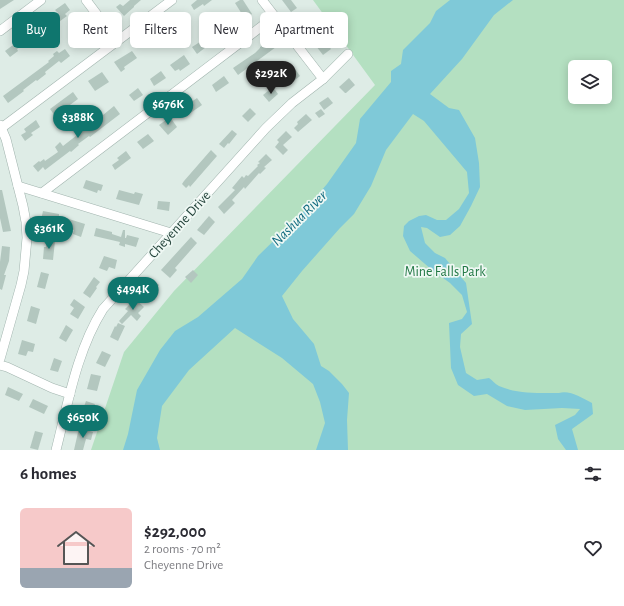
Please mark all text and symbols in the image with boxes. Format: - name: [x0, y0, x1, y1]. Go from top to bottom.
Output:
- chip: Buy: [12, 12, 60, 48]
- chip: Rent: [68, 12, 122, 48]
- chip: Filters: [130, 12, 191, 48]
- chip: New: [199, 12, 252, 48]
- chip: Apartment: [260, 12, 348, 48]
- map controls: [568, 60, 612, 104]
- button: layers: [568, 60, 612, 104]
- pin: $292K: [243, 61, 299, 95]
- text: $292K: [255, 67, 287, 80]
- pin: $676K: [140, 92, 196, 126]
- text: $676K: [152, 98, 184, 111]
- pin: $388K: [50, 105, 106, 139]
- text: $388K: [62, 111, 94, 124]
- water label: Nashua River: [269, 187, 331, 249]
- street label: Cheyenne Drive: [146, 188, 214, 261]
- pin: $361K: [21, 216, 77, 250]
- text: $361K: [34, 222, 64, 235]
- park label: Mine Falls Park: [404, 265, 486, 279]
- pin: $494K: [105, 277, 161, 311]
- text: $494K: [117, 283, 149, 296]
- pin: $650K: [55, 405, 111, 439]
- text: $650K: [67, 411, 99, 424]
- icon: filters: [582, 463, 604, 485]
- text: 6 homes: [20, 465, 76, 482]
- text: $292,000: [144, 523, 206, 540]
- icon: home: [52, 524, 100, 572]
- icon: heart: [582, 537, 604, 559]
- text: 2 rooms · 70 m²: [144, 543, 221, 556]
- text: Cheyenne Drive: [144, 559, 223, 572]

